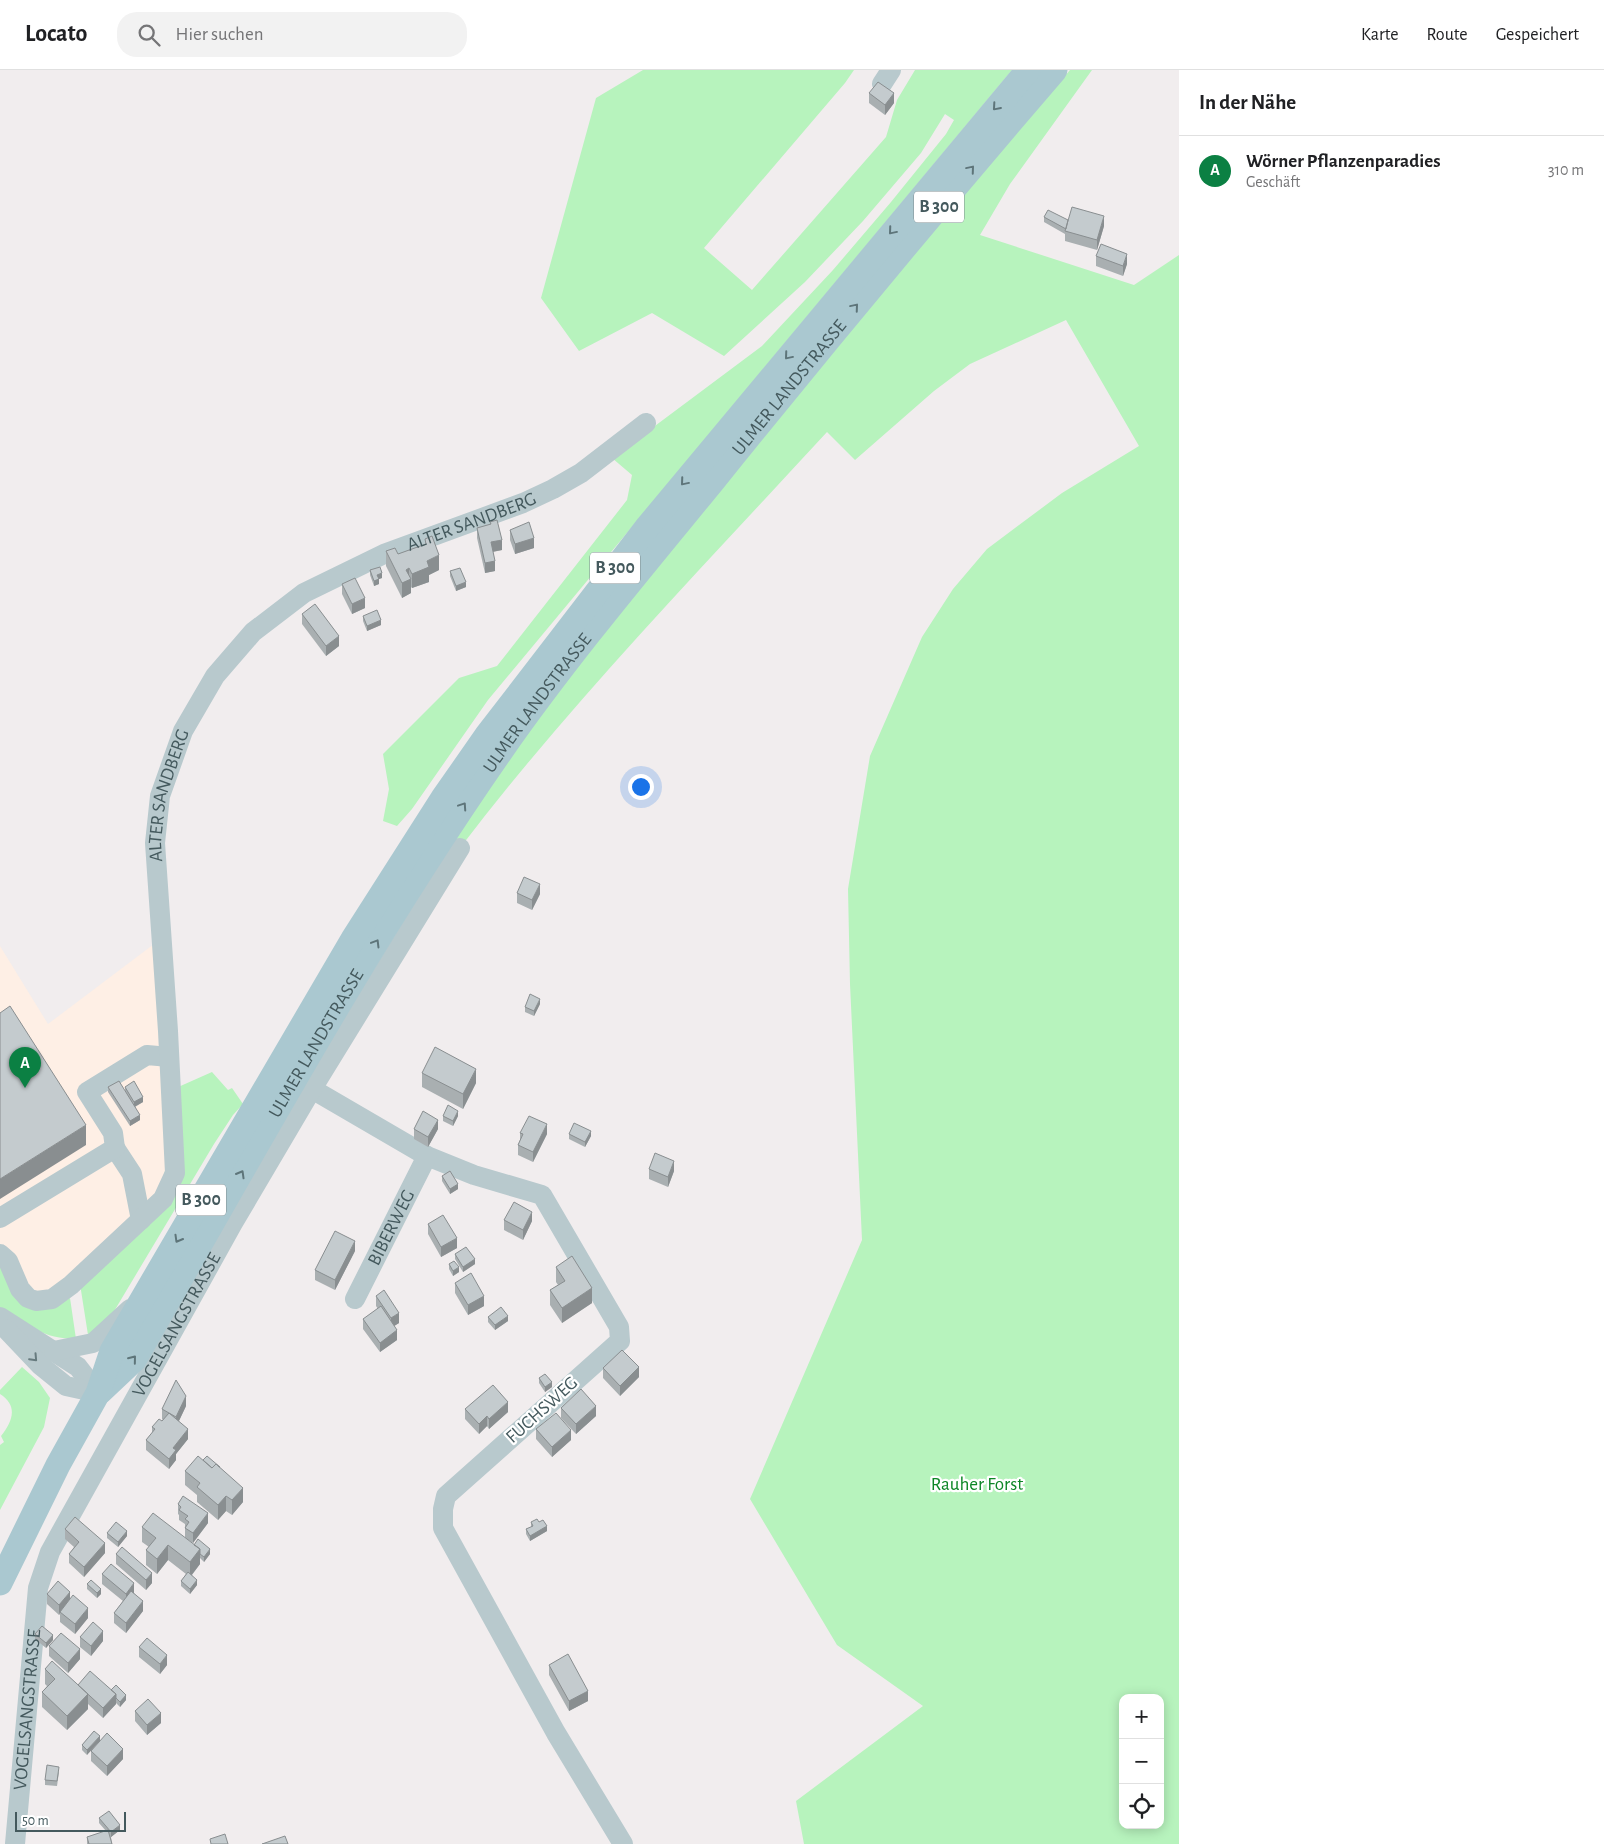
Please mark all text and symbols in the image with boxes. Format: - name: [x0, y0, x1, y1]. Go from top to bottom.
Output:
- search box: [117, 12, 467, 57]
- icon: search: [135, 21, 163, 49]
- text: Locato: [25, 22, 87, 46]
- text: Hier suchen: [175, 25, 264, 44]
- text: Karte: [1361, 26, 1398, 44]
- text: Route: [1426, 26, 1468, 44]
- text: Gespeichert: [1496, 26, 1579, 44]
- text: In der Nähe: [1199, 92, 1296, 113]
- one-way arrow: [994, 101, 1002, 110]
- text: Wörner Pflanzenparadies: [1246, 152, 1440, 171]
- text: A: [1210, 162, 1220, 178]
- text: 310 m: [1548, 162, 1584, 178]
- one-way arrow: [965, 166, 973, 175]
- text: Geschäft: [1246, 174, 1300, 190]
- road number: B 300: [914, 191, 964, 222]
- one-way arrow: [888, 226, 897, 235]
- one-way arrow: [849, 303, 858, 312]
- street label: ULMER LANDSTRASSE: [729, 316, 850, 459]
- one-way arrow: [784, 351, 793, 360]
- one-way arrow: [681, 476, 690, 485]
- street label: ALTER SANDBERG: [404, 489, 539, 554]
- road number: B 300: [590, 552, 640, 584]
- street label: ULMER LANDSTRASSE: [479, 630, 595, 776]
- street label: ALTER SANDBERG: [145, 726, 192, 862]
- your location: [628, 774, 654, 800]
- one-way arrow: [457, 802, 466, 811]
- one-way arrow: [370, 939, 380, 948]
- street label: ULMER LANDSTRASSE: [265, 966, 367, 1121]
- pin: A: [9, 1047, 41, 1088]
- one-way arrow: [235, 1170, 245, 1179]
- road number: B 300: [176, 1184, 226, 1216]
- street label: BIBERWEG: [364, 1187, 418, 1268]
- one-way arrow: [174, 1233, 184, 1242]
- street label: VOGELSANGSTRASSE: [129, 1250, 224, 1400]
- one-way arrow: [28, 1352, 37, 1361]
- one-way arrow: [127, 1356, 136, 1365]
- street label: FUCHSWEG: [502, 1373, 582, 1447]
- park label: Rauher Forst: [931, 1475, 1023, 1494]
- street label: VOGELSANGSTRASSE: [10, 1628, 44, 1791]
- map controls: [1119, 1694, 1164, 1829]
- button: +: [1119, 1694, 1164, 1739]
- button: −: [1119, 1739, 1164, 1784]
- button: locate: [1119, 1784, 1164, 1829]
- scale bar: [15, 1809, 126, 1832]
- text: 50 m: [22, 1814, 49, 1828]

